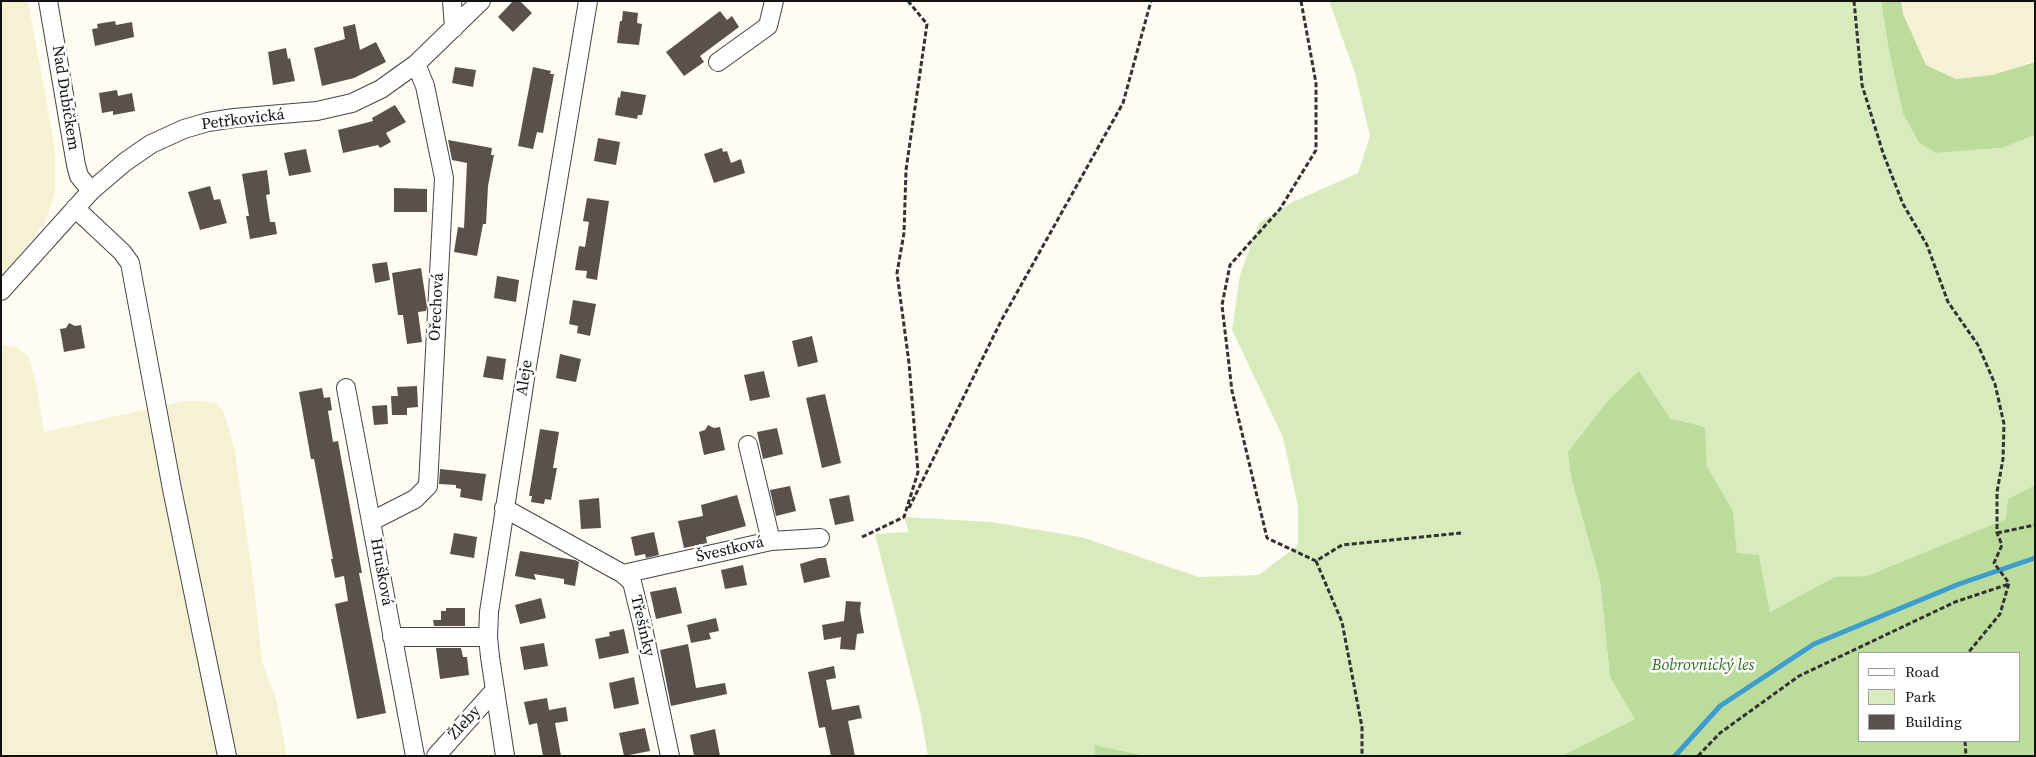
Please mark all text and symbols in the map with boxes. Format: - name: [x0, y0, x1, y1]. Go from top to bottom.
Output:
- street label: Nad Dubíčkem: [47, 44, 83, 152]
- street label: Petřkovická: [200, 105, 286, 135]
- street label: Ořechová: [426, 273, 448, 341]
- street label: Aleje: [513, 359, 537, 397]
- street label: Švestková: [694, 533, 766, 567]
- street label: Hrušková: [366, 537, 396, 607]
- street label: Třešínky: [626, 593, 658, 659]
- legend: [1858, 652, 2021, 742]
- park label: Bobrovnický les: [1652, 656, 1754, 676]
- text: Road: [1905, 661, 1939, 682]
- text: Park: [1905, 686, 1936, 707]
- street label: Žleby: [445, 702, 485, 744]
- text: Building: [1905, 711, 1962, 732]

